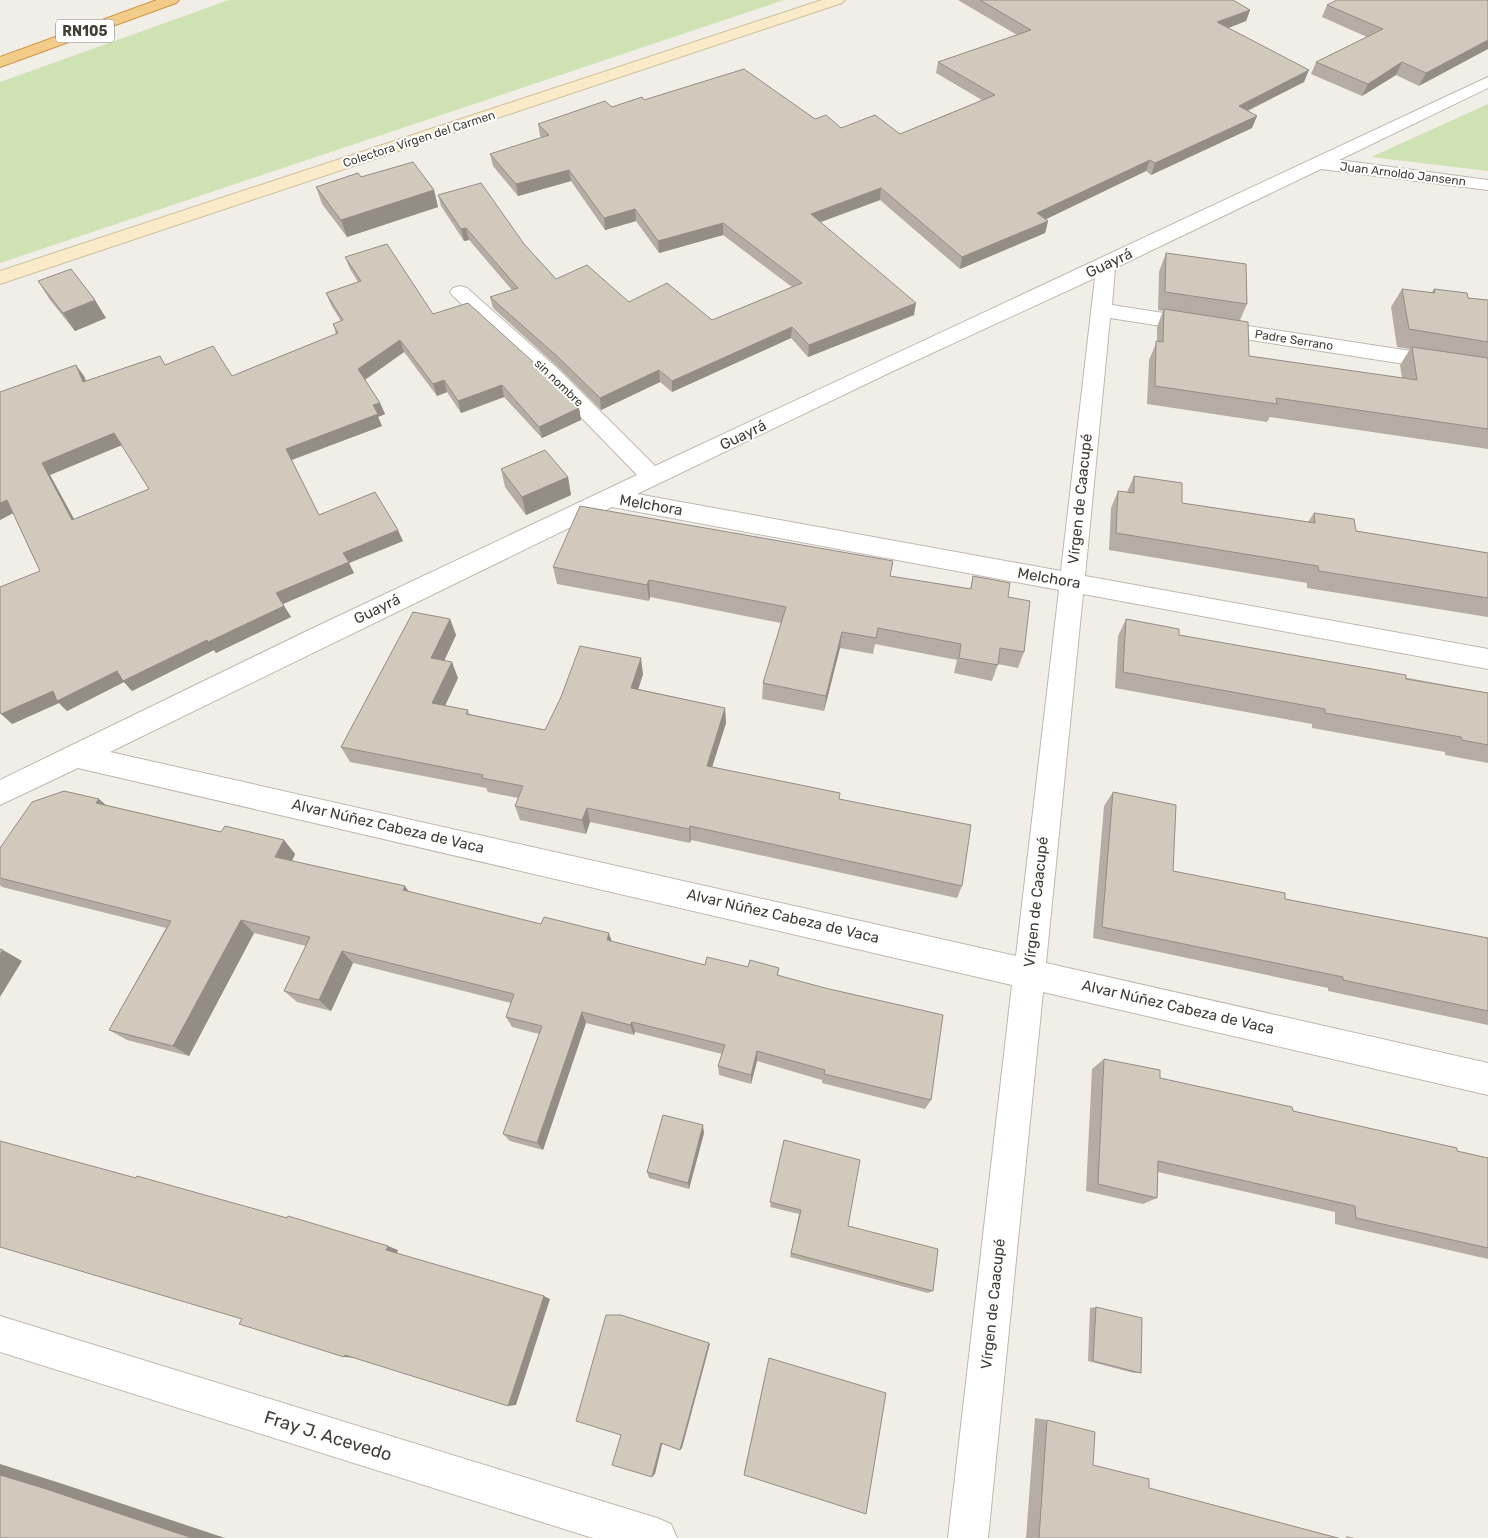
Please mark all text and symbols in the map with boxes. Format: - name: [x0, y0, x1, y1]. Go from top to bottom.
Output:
- road number: RN105: [56, 20, 114, 42]
- street label: Colectora Vírgen del Carmen: [341, 108, 497, 170]
- street label: Juan Arnoldo Jansenn: [1339, 159, 1467, 189]
- street label: Guayrá: [1083, 244, 1135, 282]
- street label: Padre Serrano: [1254, 327, 1334, 353]
- street label: sin nombre: [532, 356, 586, 410]
- street label: Guayrá: [717, 416, 769, 454]
- street label: Vírgen de Caacupé: [1064, 433, 1096, 565]
- street label: Melchora: [618, 491, 684, 519]
- street label: Melchora: [1016, 564, 1082, 592]
- street label: Guayrá: [351, 590, 403, 628]
- street label: Alvar Núñez Cabeza de Vaca: [290, 795, 486, 857]
- street label: Vírgen de Caacupé: [1020, 836, 1052, 968]
- street label: Alvar Núñez Cabeza de Vaca: [685, 885, 881, 947]
- street label: Alvar Núñez Cabeza de Vaca: [1080, 976, 1276, 1038]
- street label: Vírgen de Caacupé: [977, 1238, 1009, 1370]
- street label: Fray J. Acevedo: [261, 1406, 395, 1466]

